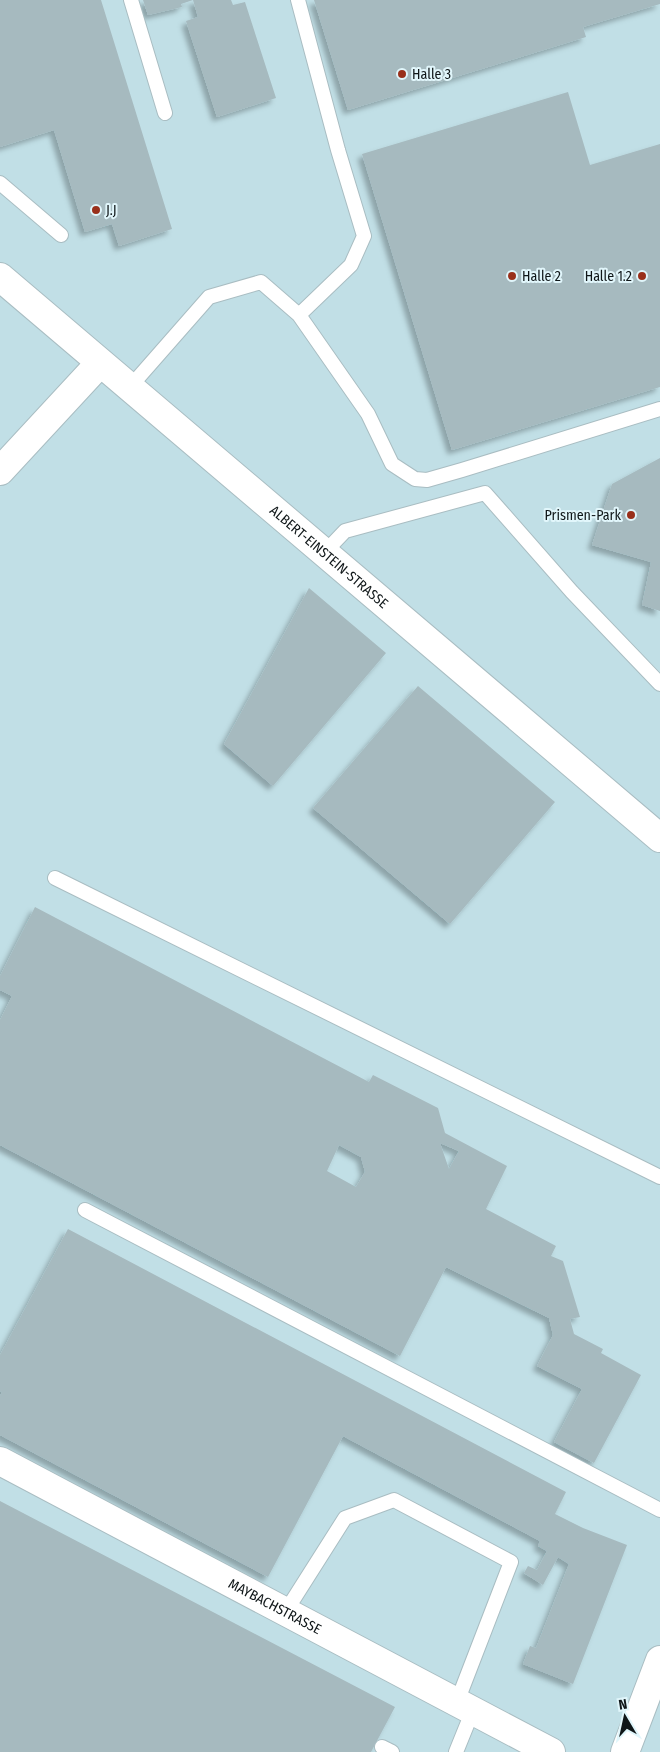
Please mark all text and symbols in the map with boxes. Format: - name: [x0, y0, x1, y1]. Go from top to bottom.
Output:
- place label: Halle 3: [412, 66, 451, 83]
- marker: Halle 3: [396, 68, 408, 80]
- place label: J.J: [106, 202, 117, 219]
- marker: J.J: [90, 204, 102, 216]
- place label: Halle 2: [522, 268, 561, 285]
- place label: Halle 1.2: [585, 268, 632, 285]
- marker: Halle 2: [506, 270, 518, 282]
- marker: Halle 1.2: [636, 270, 648, 282]
- street label: ALBERT-EINSTEIN-STRASSE: [267, 502, 392, 612]
- place label: Prismen-Park: [544, 507, 621, 524]
- marker: Prismen-Park: [625, 509, 637, 521]
- street label: MAYBACHSTRASSE: [226, 1575, 325, 1638]
- north arrow: [600, 1692, 650, 1742]
- text: N: [618, 1696, 629, 1714]

